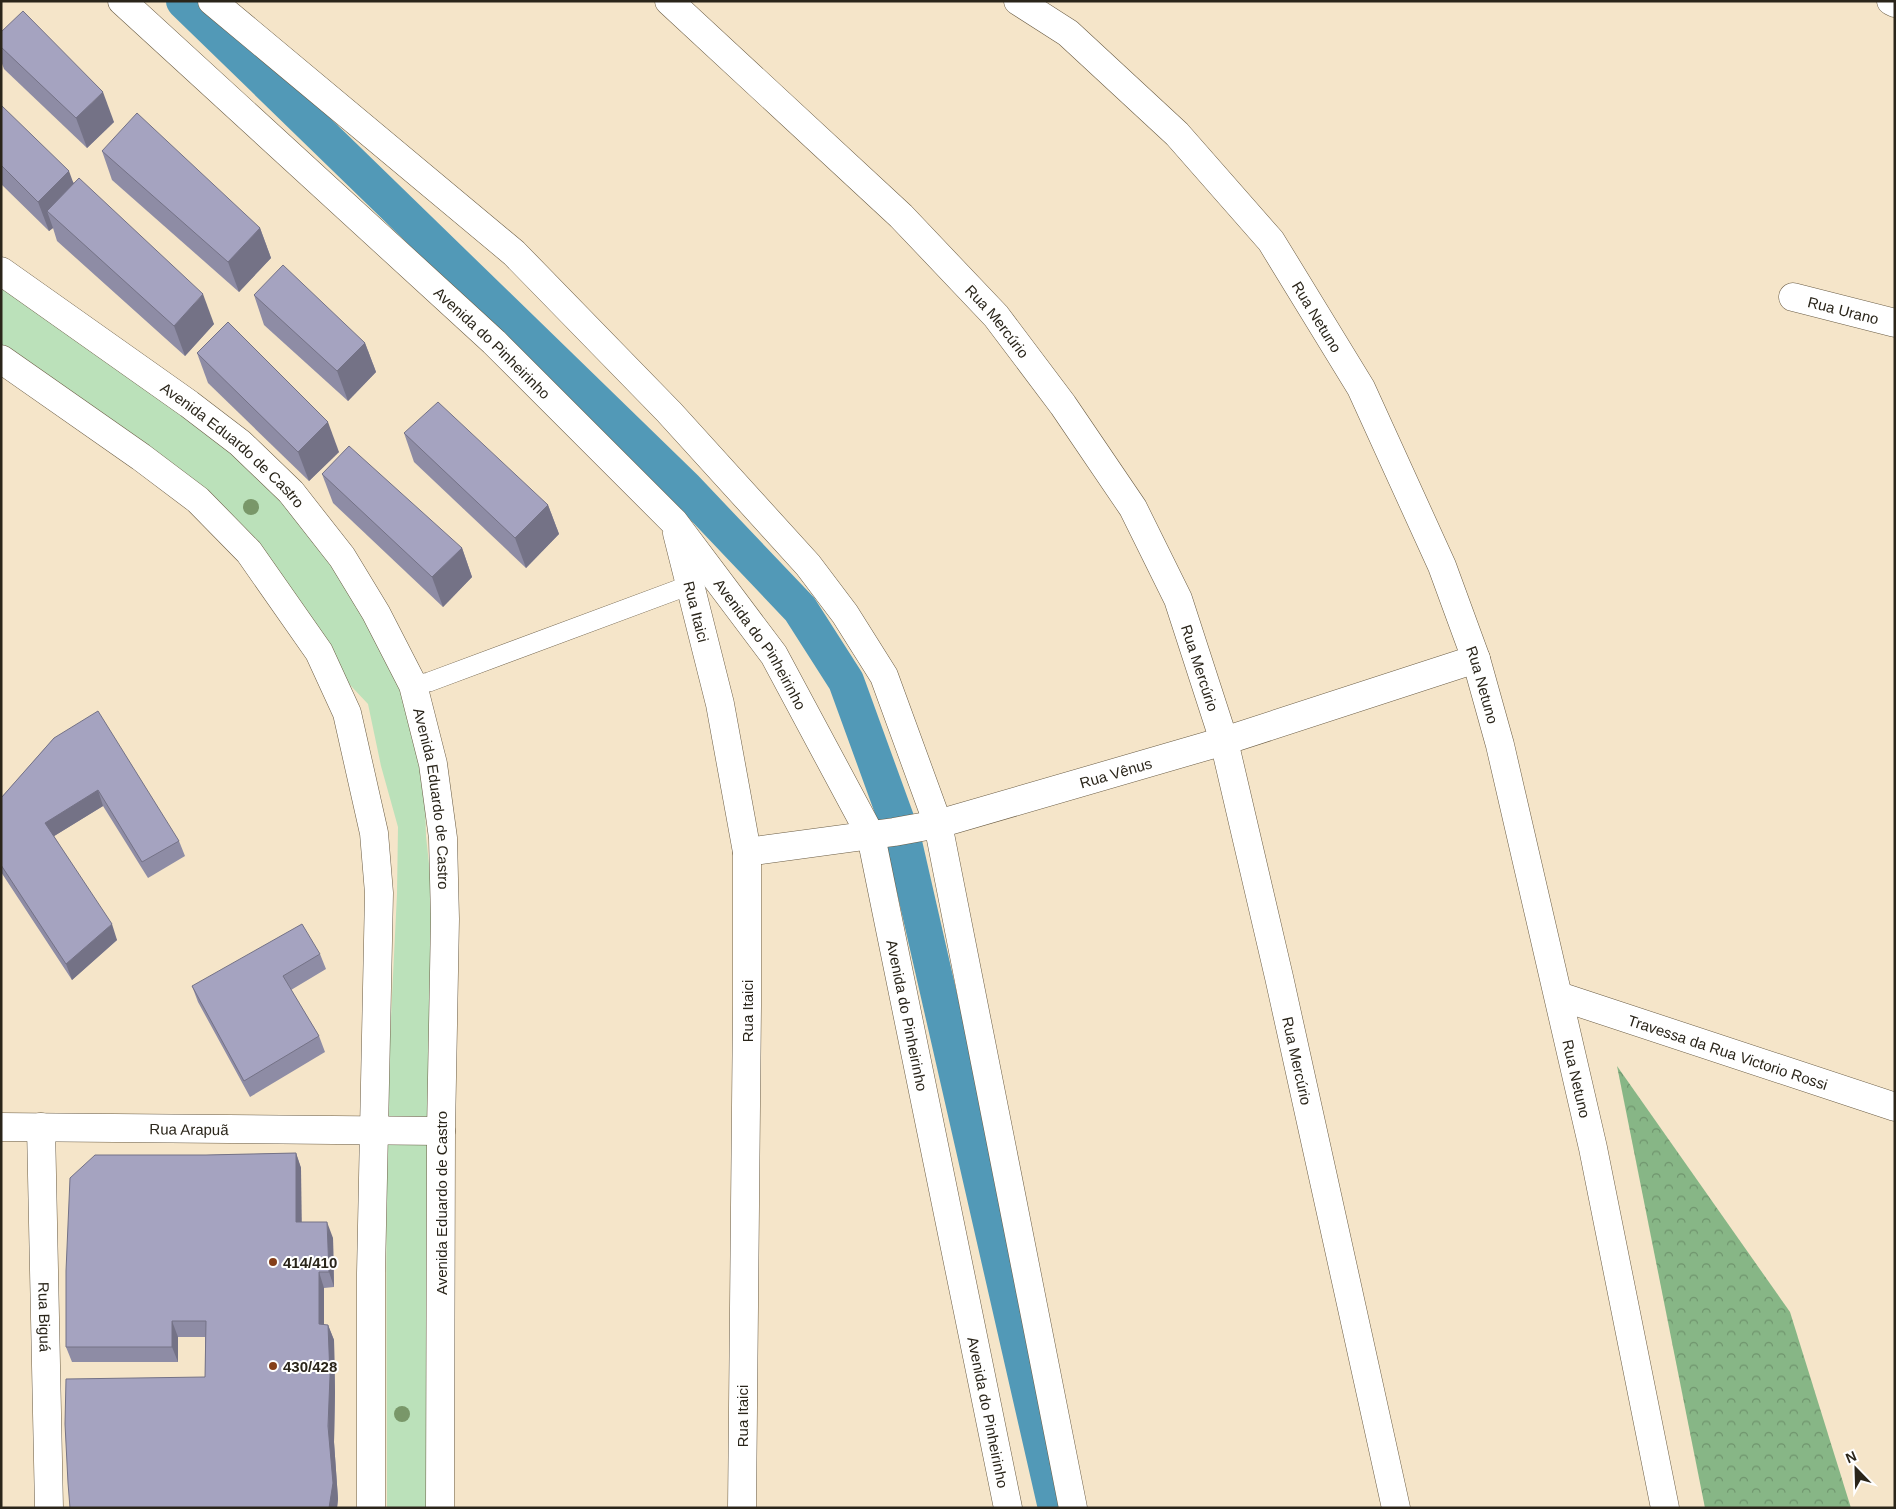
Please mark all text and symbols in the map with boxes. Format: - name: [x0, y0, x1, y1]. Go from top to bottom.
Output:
- street label: Rua Netuno: [1289, 278, 1345, 355]
- street label: Rua Mercúrio: [962, 281, 1033, 361]
- street label: Avenida do Pinheirinho: [431, 283, 554, 402]
- street label: Rua Urano: [1806, 293, 1881, 327]
- street label: Avenida Eduardo de Castro: [158, 378, 308, 510]
- street label: Avenida do Pinheirinho: [711, 575, 810, 712]
- street label: Rua Itaici: [681, 579, 713, 644]
- street label: Rua Mercúrio: [1178, 622, 1222, 713]
- street label: Rua Netuno: [1463, 644, 1502, 726]
- street label: Avenida Eduardo de Castro: [411, 706, 453, 890]
- street label: Rua Vênus: [1078, 754, 1154, 791]
- street label: Avenida do Pinheirinho: [884, 938, 931, 1093]
- street label: Rua Itaici: [739, 980, 756, 1042]
- street label: Travessa da Rua Victorio Rossi: [1626, 1011, 1830, 1093]
- street label: Rua Mercúrio: [1279, 1015, 1315, 1107]
- street label: Rua Netuno: [1560, 1038, 1594, 1120]
- street label: Avenida Eduardo de Castro: [433, 1111, 450, 1295]
- street label: Rua Arapuã: [149, 1120, 229, 1138]
- place label: 414/410: [283, 1254, 337, 1271]
- marker: 414/410: [267, 1256, 279, 1268]
- street label: Rua Biguá: [36, 1282, 54, 1353]
- street label: Avenida do Pinheirinho: [965, 1335, 1012, 1489]
- place label: 430/428: [283, 1358, 337, 1375]
- marker: 430/428: [267, 1360, 279, 1372]
- street label: Rua Itaici: [734, 1385, 751, 1447]
- north arrow: [1831, 1444, 1881, 1494]
- text: N: [1843, 1448, 1859, 1466]

